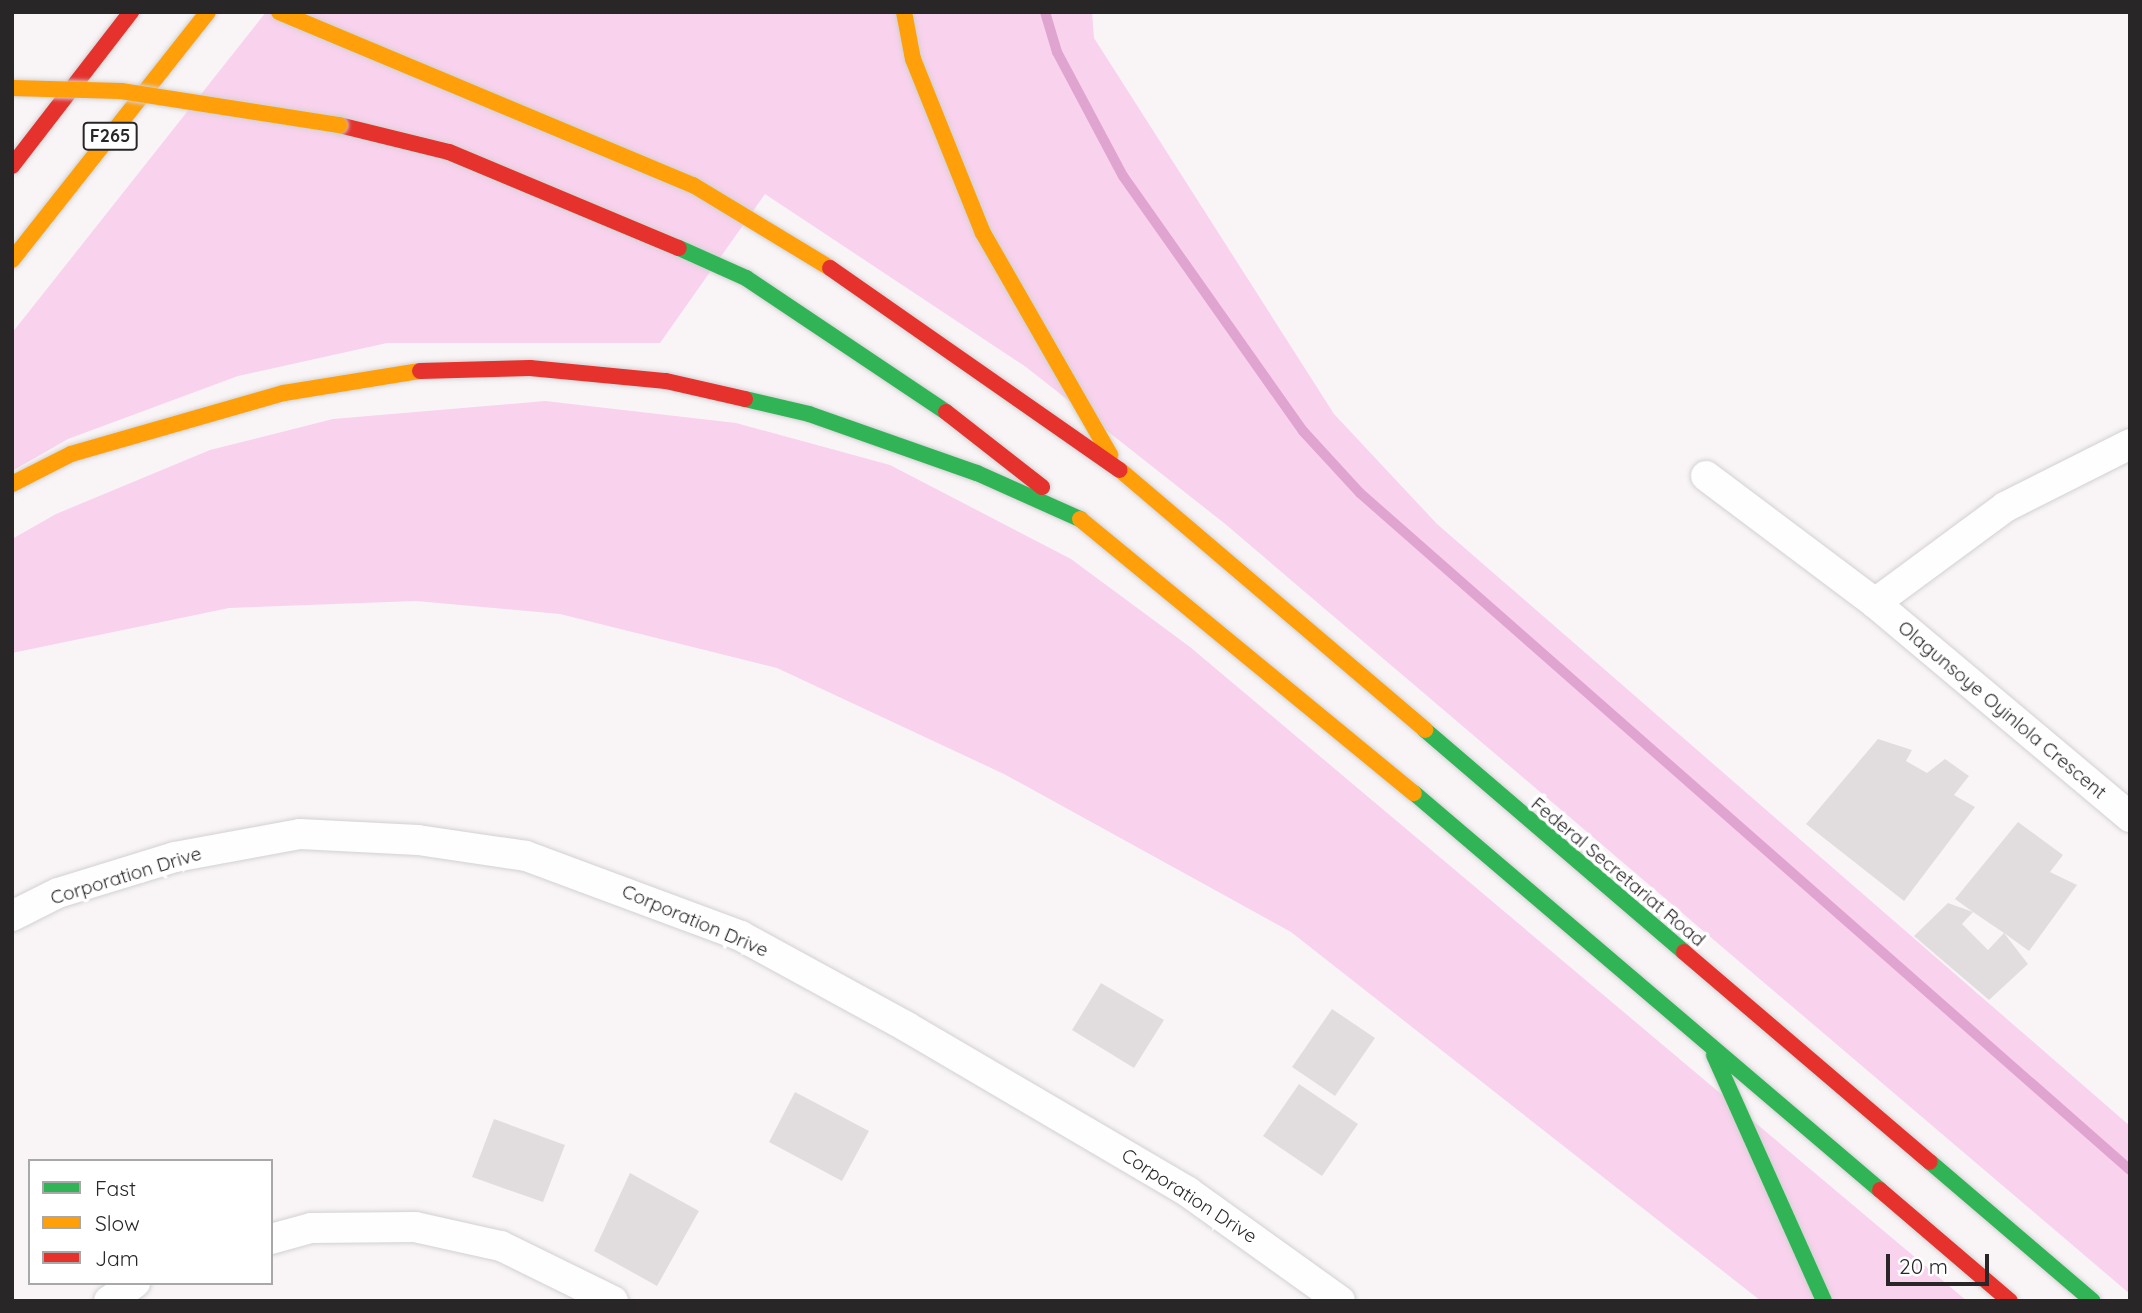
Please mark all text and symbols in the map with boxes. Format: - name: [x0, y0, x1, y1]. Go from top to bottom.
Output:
- road number: F265: [82, 121, 138, 150]
- street label: Olagunsoye Oyinlola Crescent: [1893, 616, 2111, 804]
- street label: Federal Secretariat Road: [1526, 793, 1710, 951]
- street label: Corporation Drive: [48, 842, 204, 910]
- street label: Corporation Drive: [618, 880, 772, 962]
- street label: Corporation Drive: [1117, 1144, 1261, 1248]
- legend: [28, 1159, 273, 1285]
- text: Fast: [95, 1175, 136, 1201]
- text: Slow: [95, 1210, 140, 1236]
- scale bar: [1890, 1240, 1993, 1284]
- text: Jam: [95, 1245, 139, 1271]
- text: 20 m: [1899, 1253, 1948, 1279]

